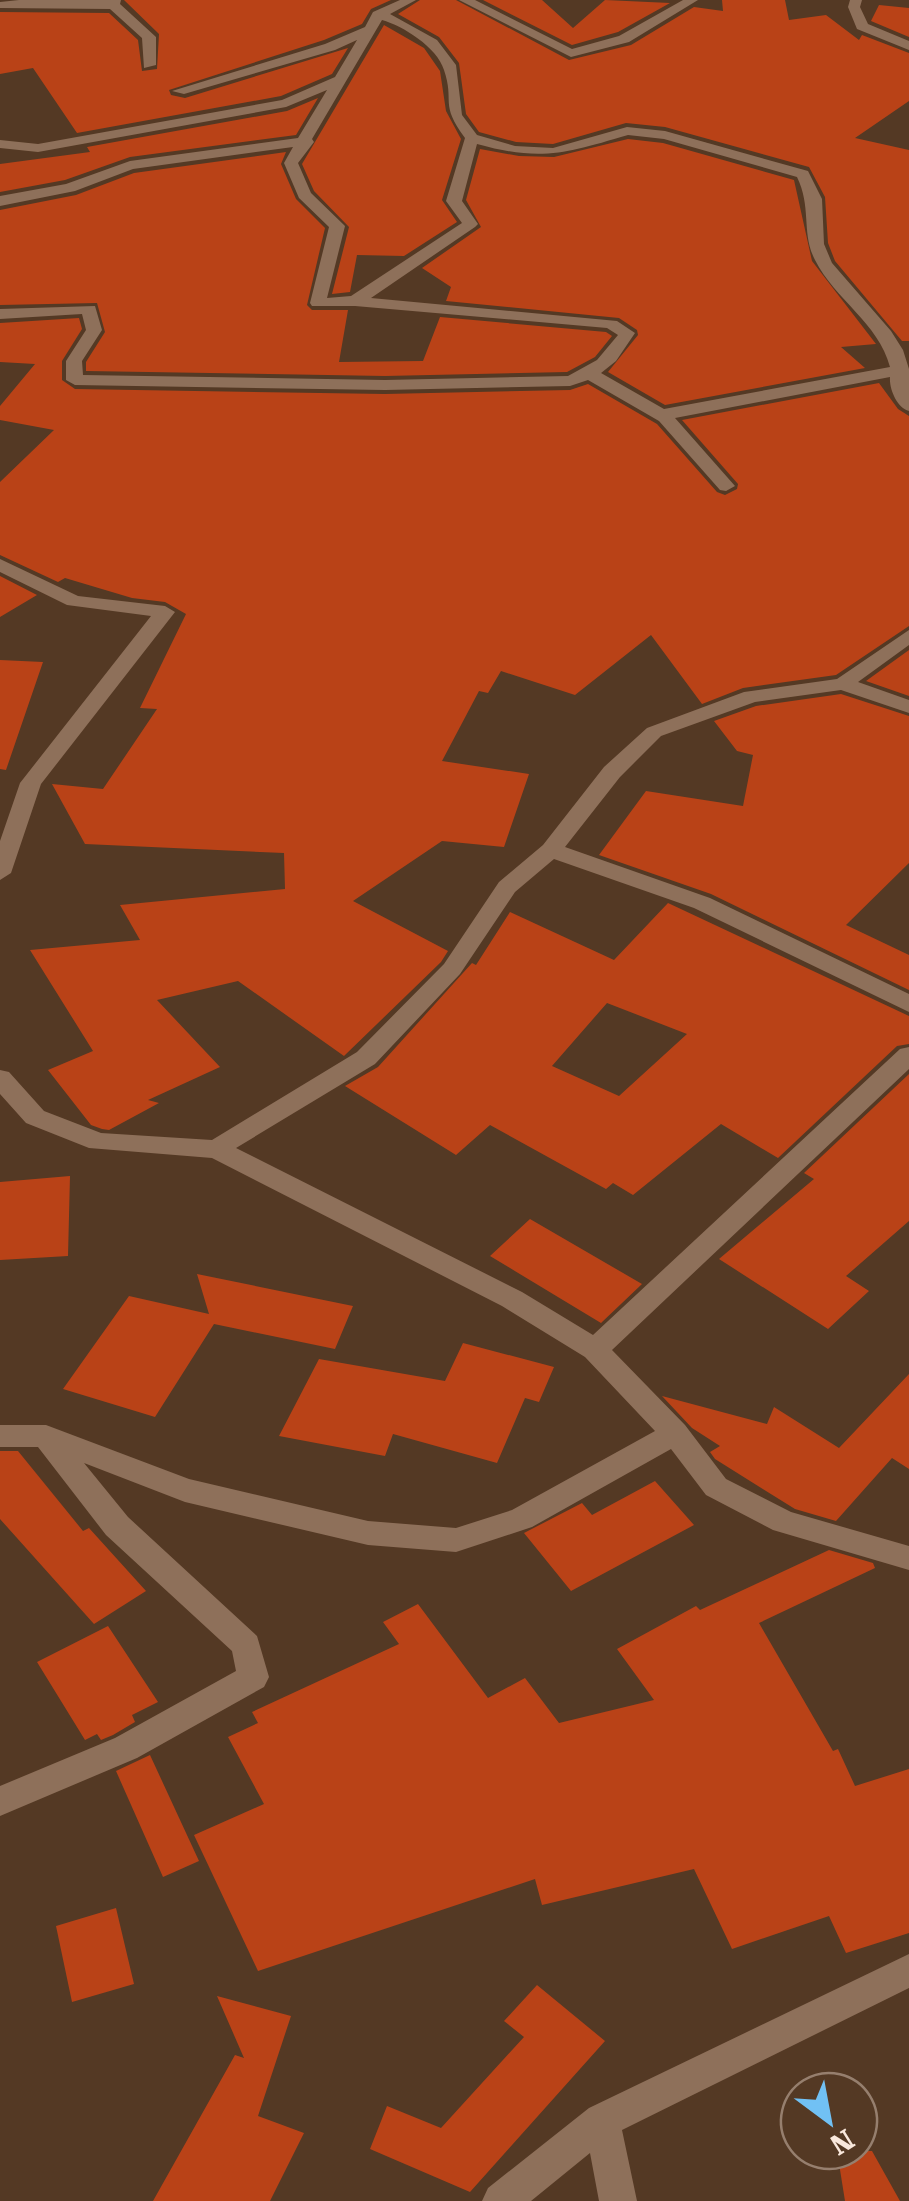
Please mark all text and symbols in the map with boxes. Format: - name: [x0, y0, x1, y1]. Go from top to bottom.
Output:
- north arrow: [779, 2071, 879, 2171]
- text: N: [824, 2122, 860, 2161]

